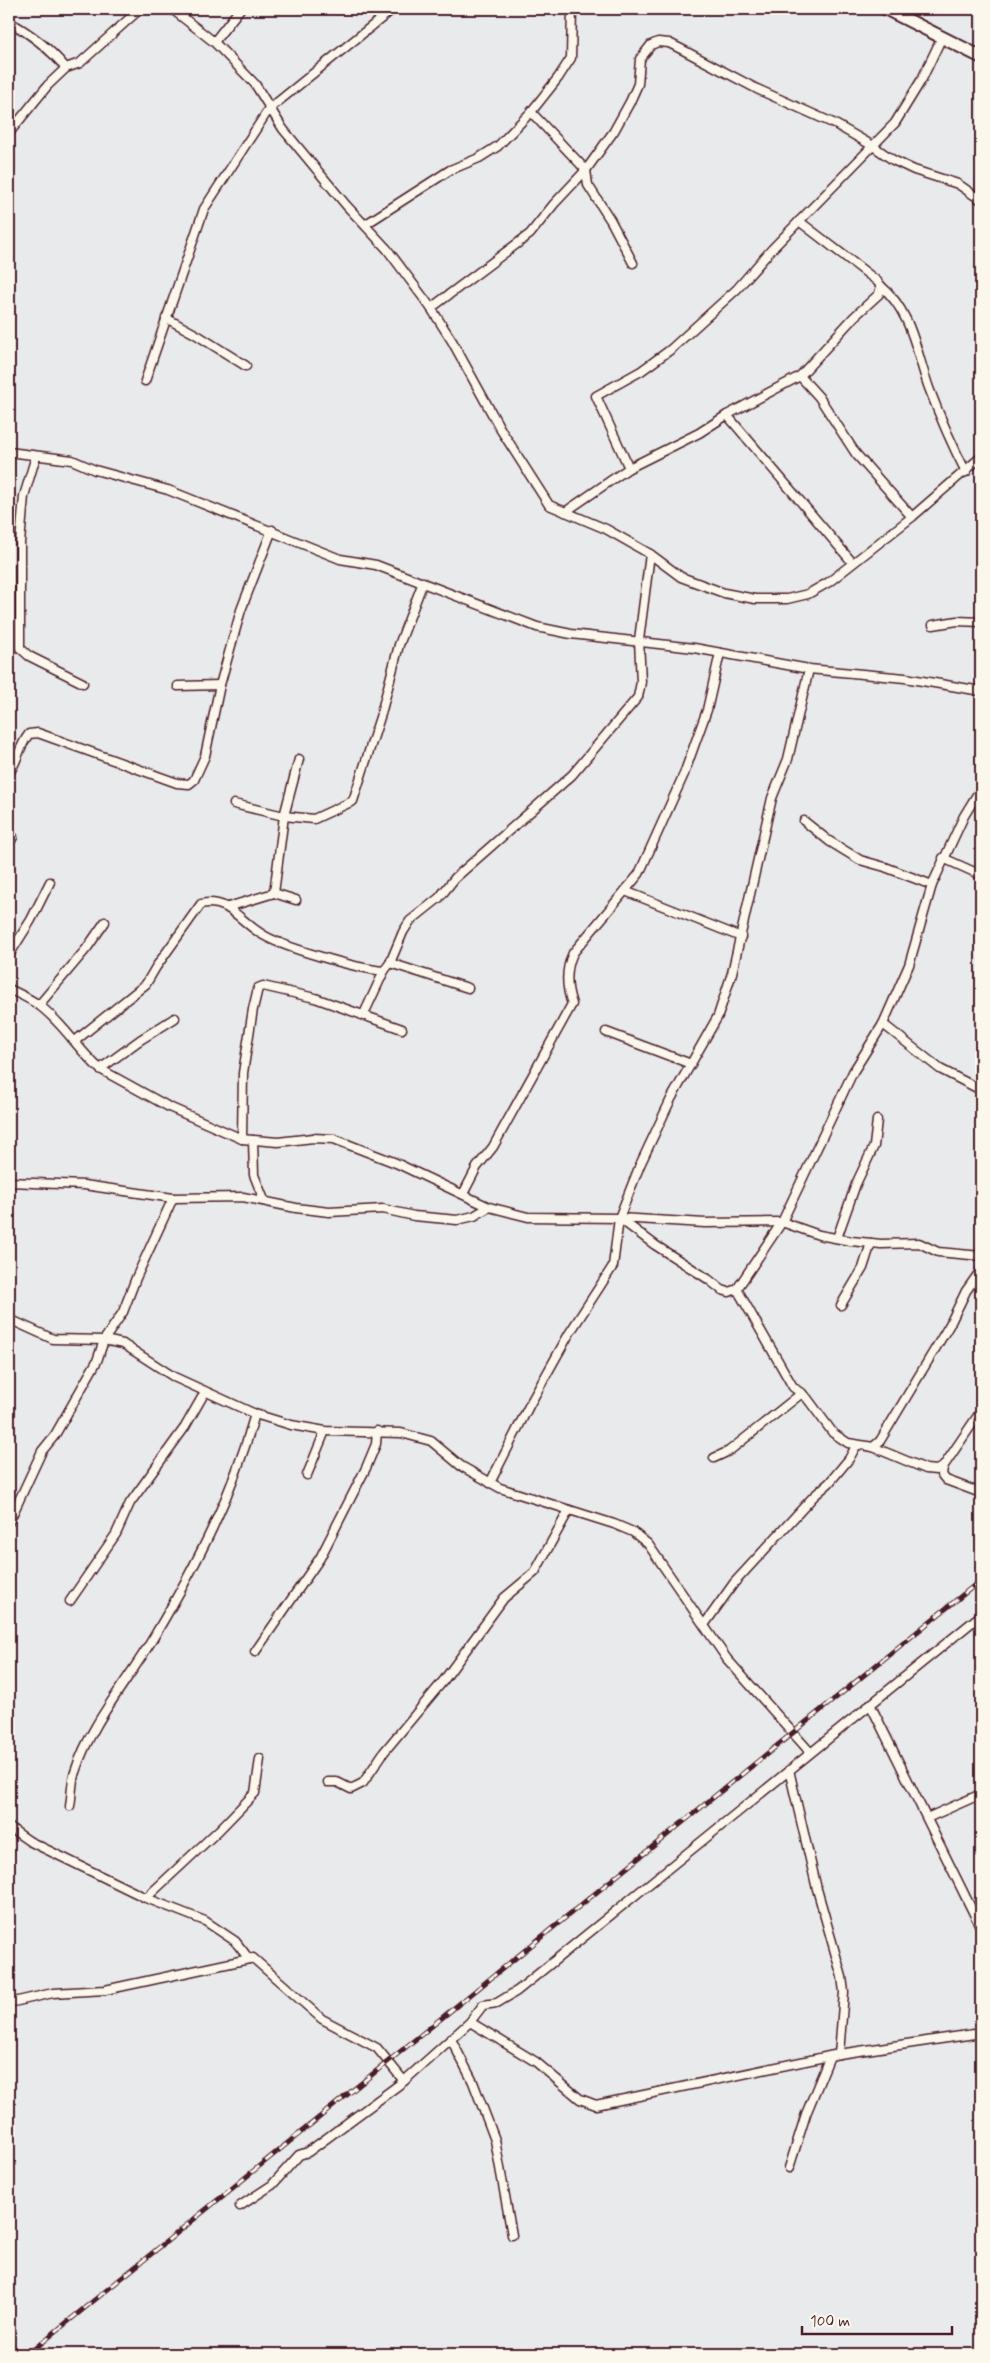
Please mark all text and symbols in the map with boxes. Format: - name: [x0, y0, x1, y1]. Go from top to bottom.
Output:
- scale bar: [802, 2303, 952, 2335]
- text: 100 m: [810, 2312, 850, 2332]

